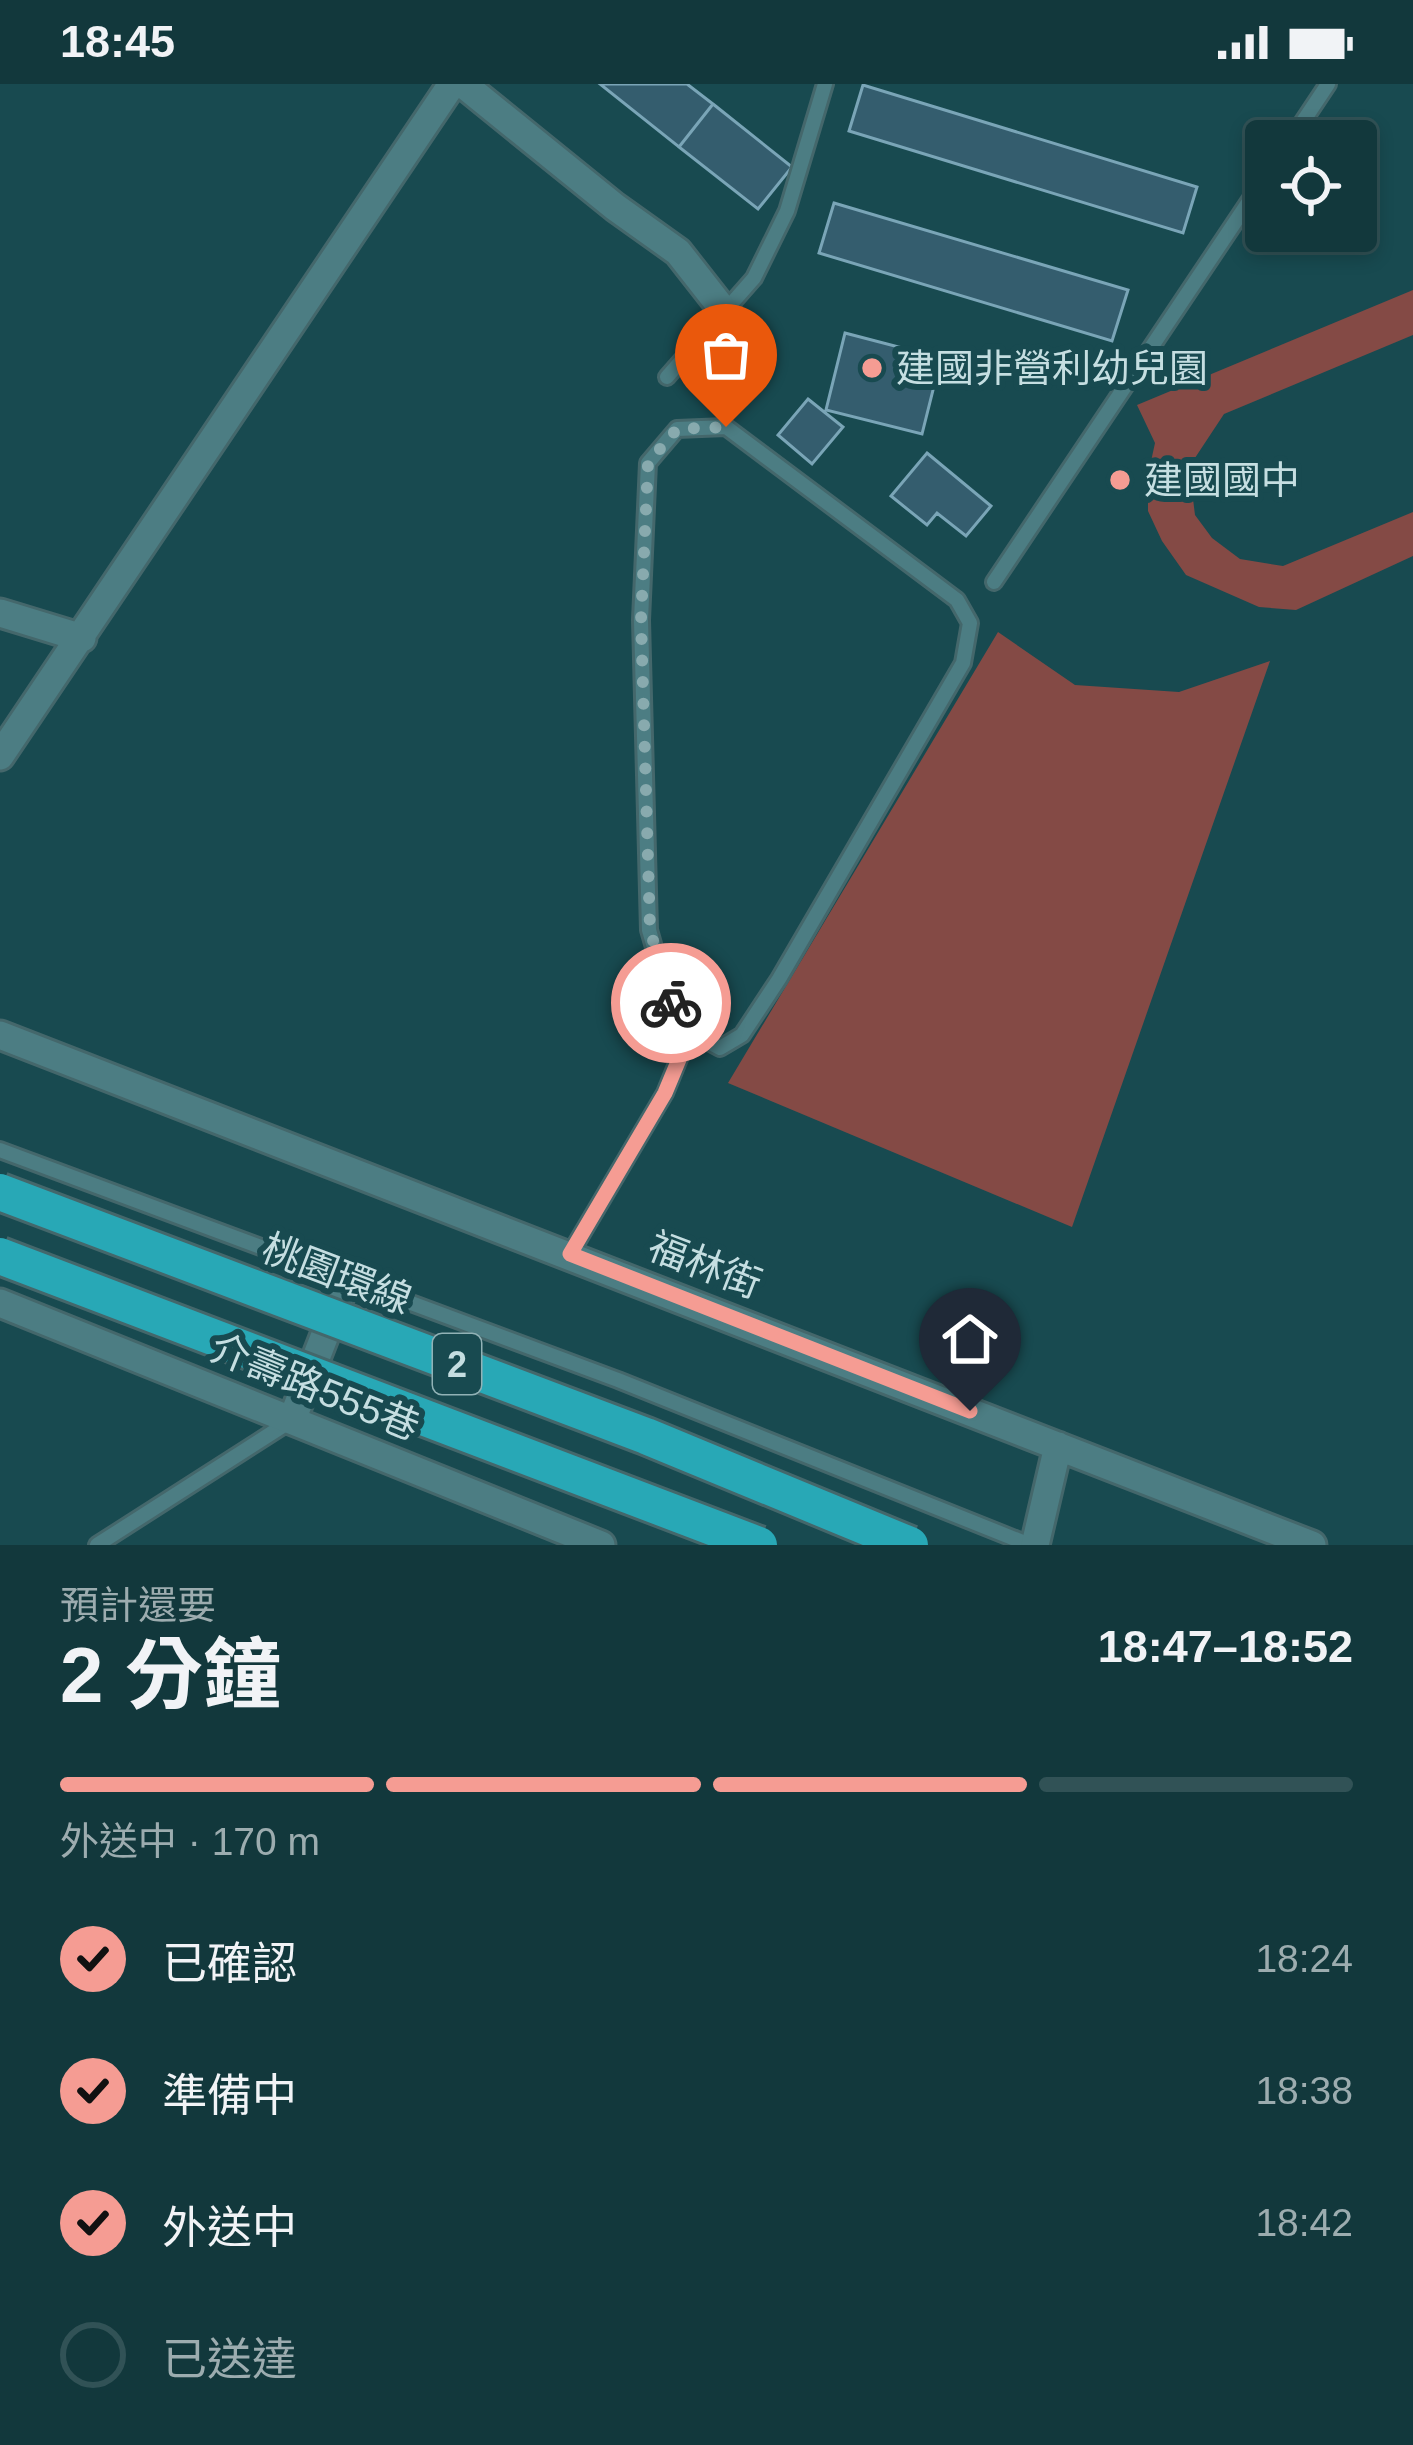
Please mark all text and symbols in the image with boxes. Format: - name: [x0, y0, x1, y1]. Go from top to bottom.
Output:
- text: 18:45: [60, 16, 175, 67]
- map controls: [1245, 120, 1377, 252]
- button: locate: [1245, 120, 1377, 252]
- pin: [675, 304, 777, 427]
- icon: bag: [693, 322, 759, 388]
- place label: 建國非營利幼兒園: [896, 347, 1208, 390]
- marker: 建國非營利幼兒園: [859, 355, 885, 381]
- place label: 建國國中: [1144, 459, 1300, 502]
- marker: 建國國中: [1107, 467, 1133, 493]
- courier: [611, 943, 731, 1063]
- icon: bike: [638, 970, 704, 1036]
- street label: 福林街: [643, 1224, 767, 1306]
- street label: 桃園環線: [256, 1226, 418, 1322]
- pin: [919, 1288, 1021, 1411]
- icon: home: [937, 1306, 1003, 1372]
- street label: 介壽路555巷: [204, 1326, 426, 1448]
- road number: 2: [433, 1334, 481, 1394]
- text: 預計還要: [60, 1584, 216, 1627]
- text: 18:47–18:52: [1098, 1621, 1353, 1672]
- text: 2 分鐘: [60, 1631, 281, 1719]
- text: 外送中 · 170 m: [60, 1820, 320, 1863]
- icon: check: [60, 1926, 126, 1992]
- text: 18:24: [1255, 1937, 1353, 1980]
- text: 已確認: [162, 1938, 297, 1989]
- icon: check: [60, 2058, 126, 2124]
- text: 18:38: [1255, 2069, 1353, 2112]
- text: 準備中: [162, 2070, 297, 2121]
- icon: check: [60, 2190, 126, 2256]
- text: 18:42: [1255, 2201, 1353, 2244]
- text: 外送中: [162, 2202, 297, 2253]
- text: 已送達: [162, 2334, 297, 2385]

